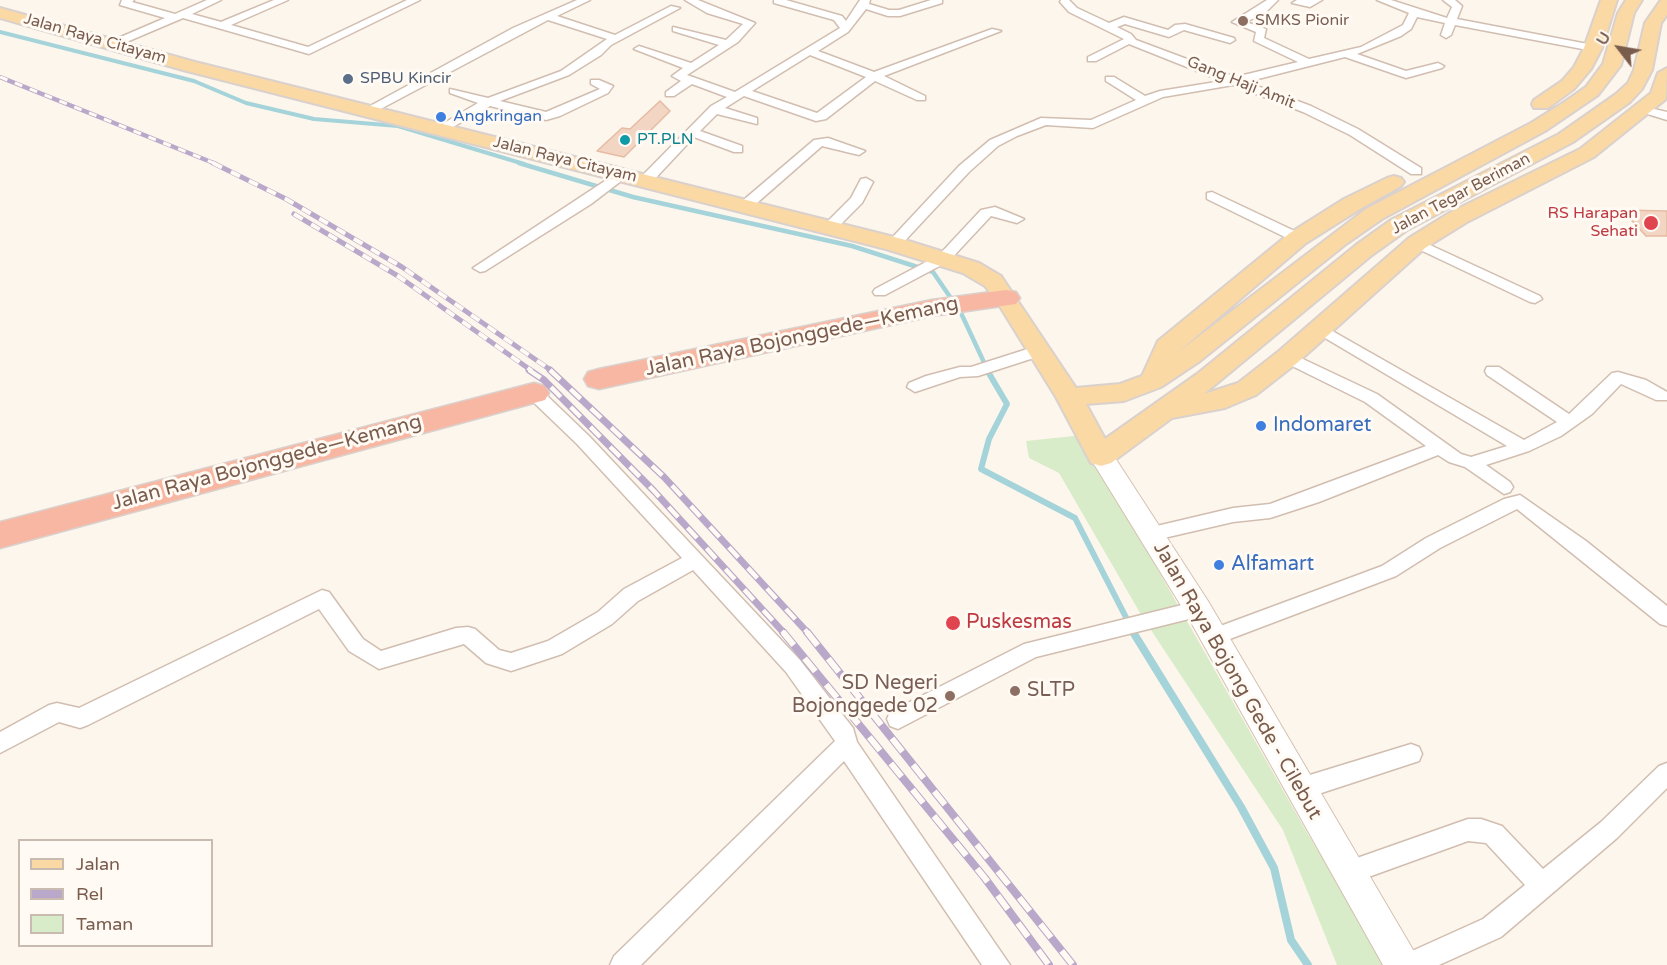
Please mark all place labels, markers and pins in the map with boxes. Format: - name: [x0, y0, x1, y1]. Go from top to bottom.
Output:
- place label: SMKS Pionir: [1255, 11, 1349, 31]
- marker: SMKS Pionir: [1236, 14, 1250, 28]
- place label: SPBU Kincir: [360, 69, 451, 89]
- marker: SPBU Kincir: [341, 72, 355, 86]
- place label: Angkringan: [453, 107, 542, 127]
- marker: Angkringan: [434, 110, 448, 124]
- place label: PT.PLN: [637, 130, 694, 150]
- marker: PT.PLN: [618, 133, 632, 147]
- place label: RS Harapan Sehati: [1548, 204, 1638, 242]
- marker: RS Harapan Sehati: [1642, 214, 1660, 232]
- place label: Indomaret: [1273, 414, 1371, 438]
- marker: Indomaret: [1254, 419, 1268, 433]
- place label: Alfamart: [1231, 553, 1314, 577]
- marker: Alfamart: [1212, 558, 1226, 572]
- place label: Puskesmas: [966, 611, 1072, 635]
- marker: Puskesmas: [944, 614, 962, 632]
- place label: SD Negeri Bojonggede 02: [792, 672, 938, 719]
- place label: SLTP: [1027, 679, 1075, 703]
- marker: SLTP: [1008, 684, 1022, 698]
- marker: SD Negeri Bojonggede 02: [943, 689, 957, 703]

